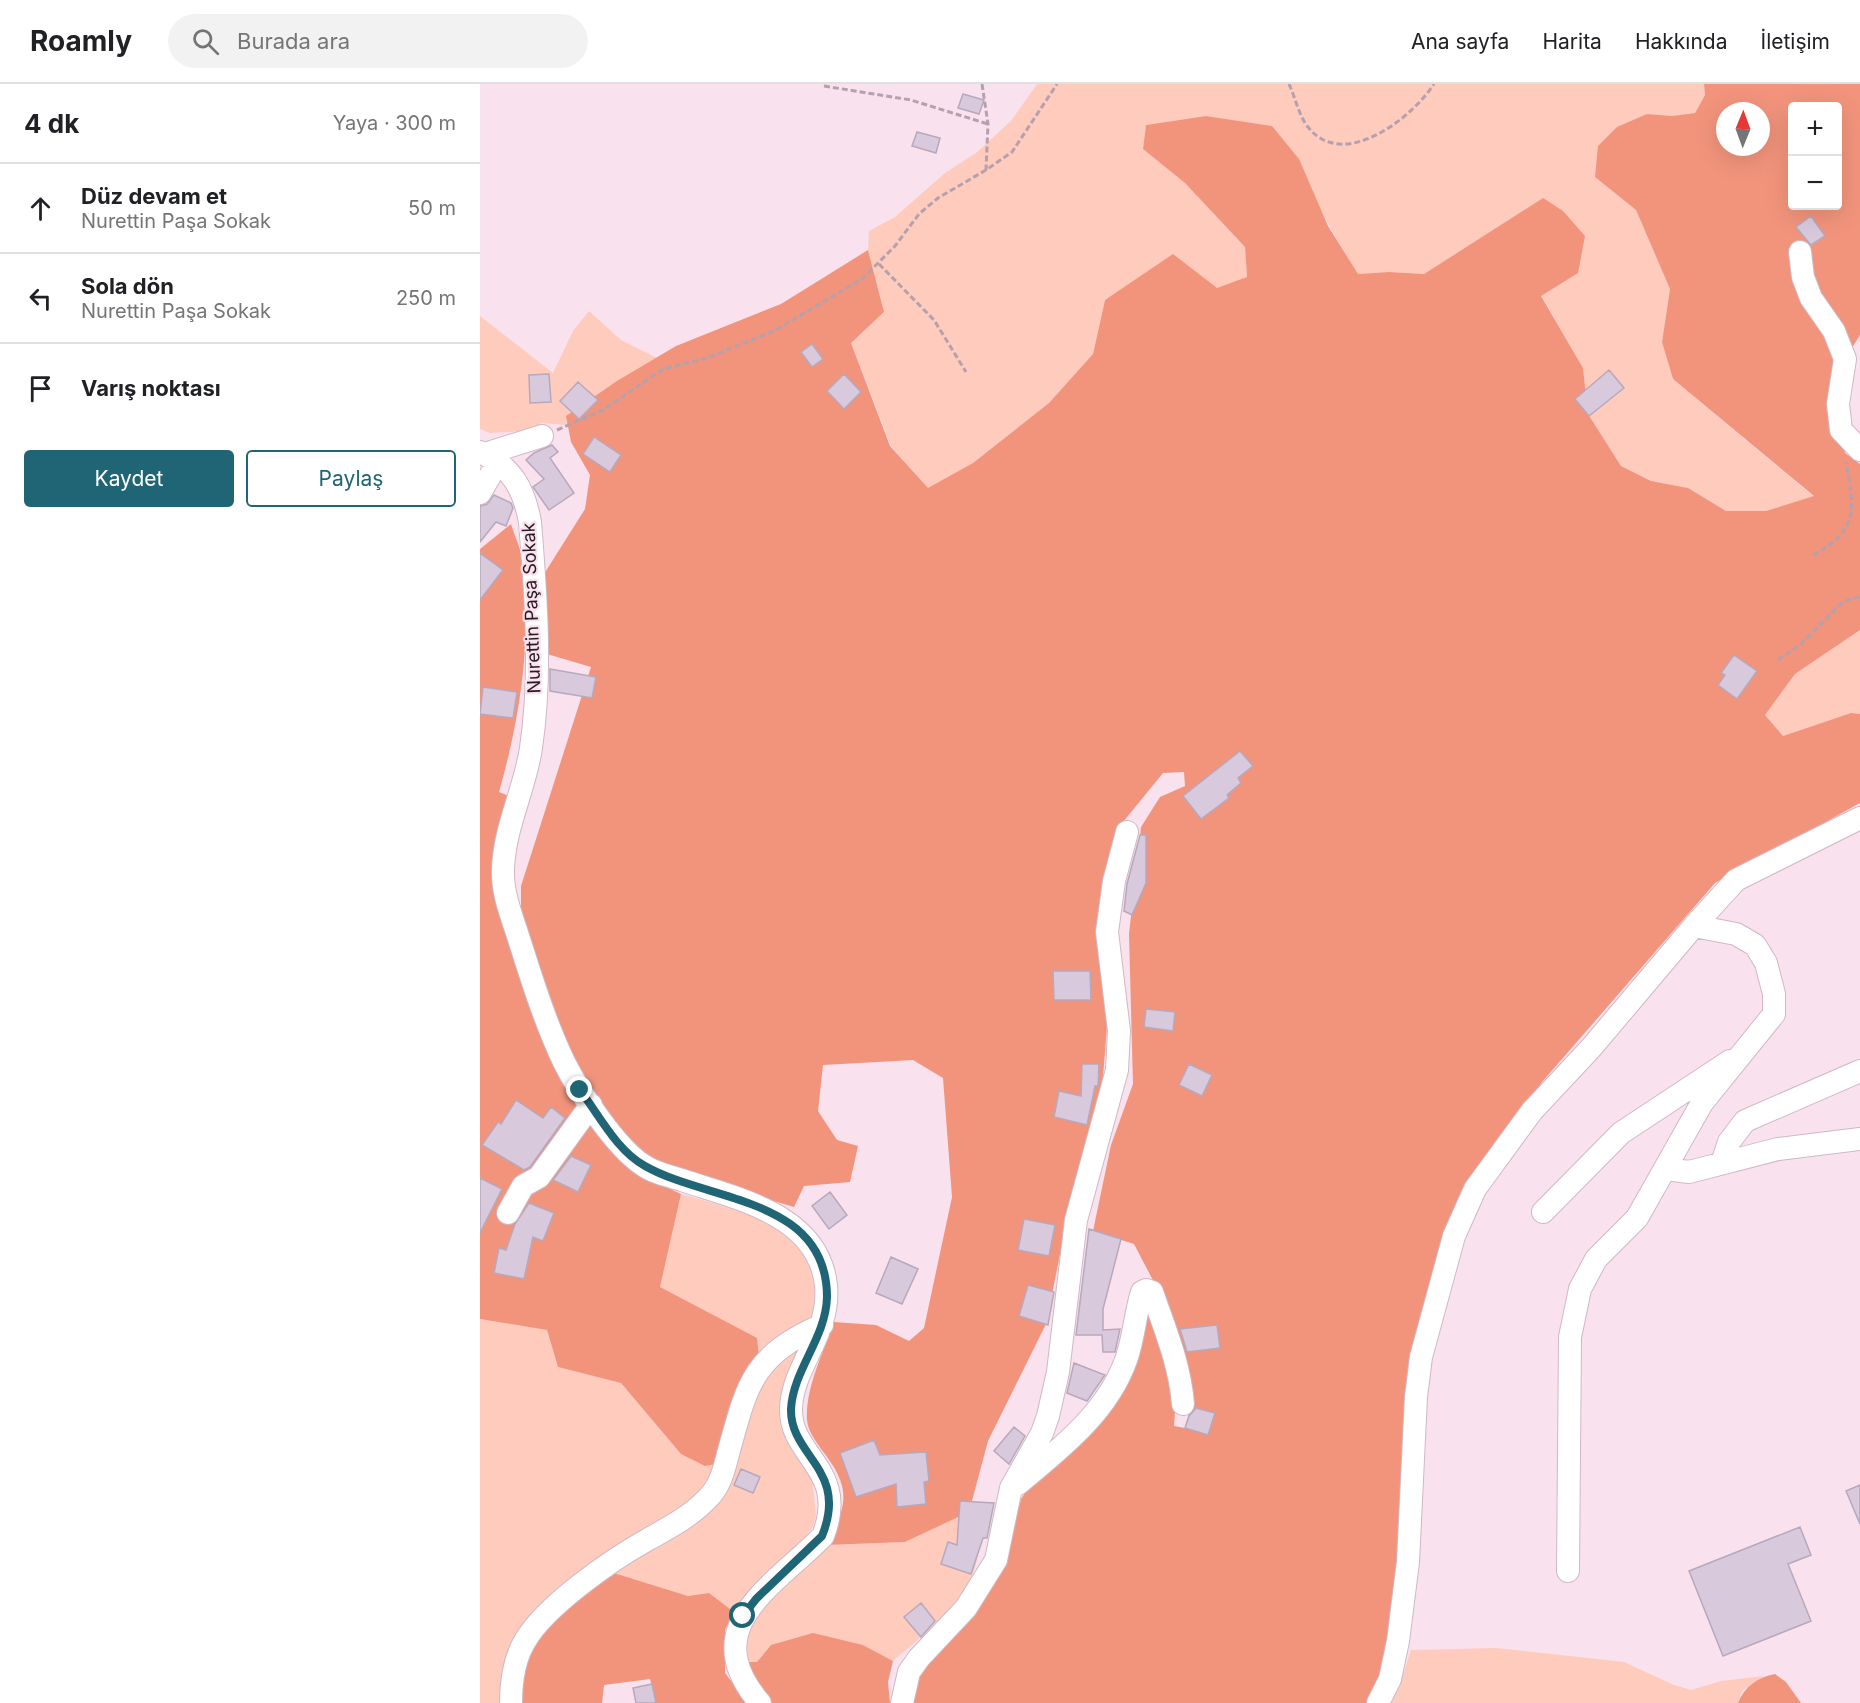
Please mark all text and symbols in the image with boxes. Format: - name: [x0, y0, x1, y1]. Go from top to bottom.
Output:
- search box: [168, 14, 588, 68]
- text: Roamly: [30, 24, 132, 58]
- icon: search: [189, 25, 222, 58]
- text: Burada ara: [237, 28, 350, 54]
- text: Ana sayfa: [1411, 29, 1509, 54]
- text: Harita: [1542, 29, 1602, 54]
- text: Hakkında: [1635, 29, 1728, 54]
- text: İletişim: [1761, 29, 1830, 54]
- north arrow: [1716, 102, 1770, 156]
- map controls: [1788, 102, 1842, 210]
- button: +: [1788, 102, 1842, 156]
- text: 4 dk: [24, 108, 79, 139]
- text: Yaya · 300 m: [333, 111, 456, 135]
- button: −: [1788, 156, 1842, 210]
- text: Düz devam et: [81, 183, 227, 209]
- icon: ahead: [24, 192, 57, 225]
- text: 50 m: [408, 196, 456, 220]
- text: Nurettin Paşa Sokak: [81, 209, 271, 233]
- text: Sola dön: [81, 273, 174, 299]
- icon: left: [24, 282, 57, 315]
- text: 250 m: [396, 286, 456, 310]
- text: Nurettin Paşa Sokak: [81, 299, 271, 323]
- icon: arrive: [24, 372, 57, 405]
- text: Varış noktası: [81, 375, 221, 401]
- button: Kaydet: [24, 450, 234, 507]
- button: Paylaş: [246, 450, 456, 507]
- street label: Nurettin Paşa Sokak: [518, 522, 544, 694]
- route end: [566, 1076, 592, 1102]
- route start: [729, 1602, 755, 1628]

